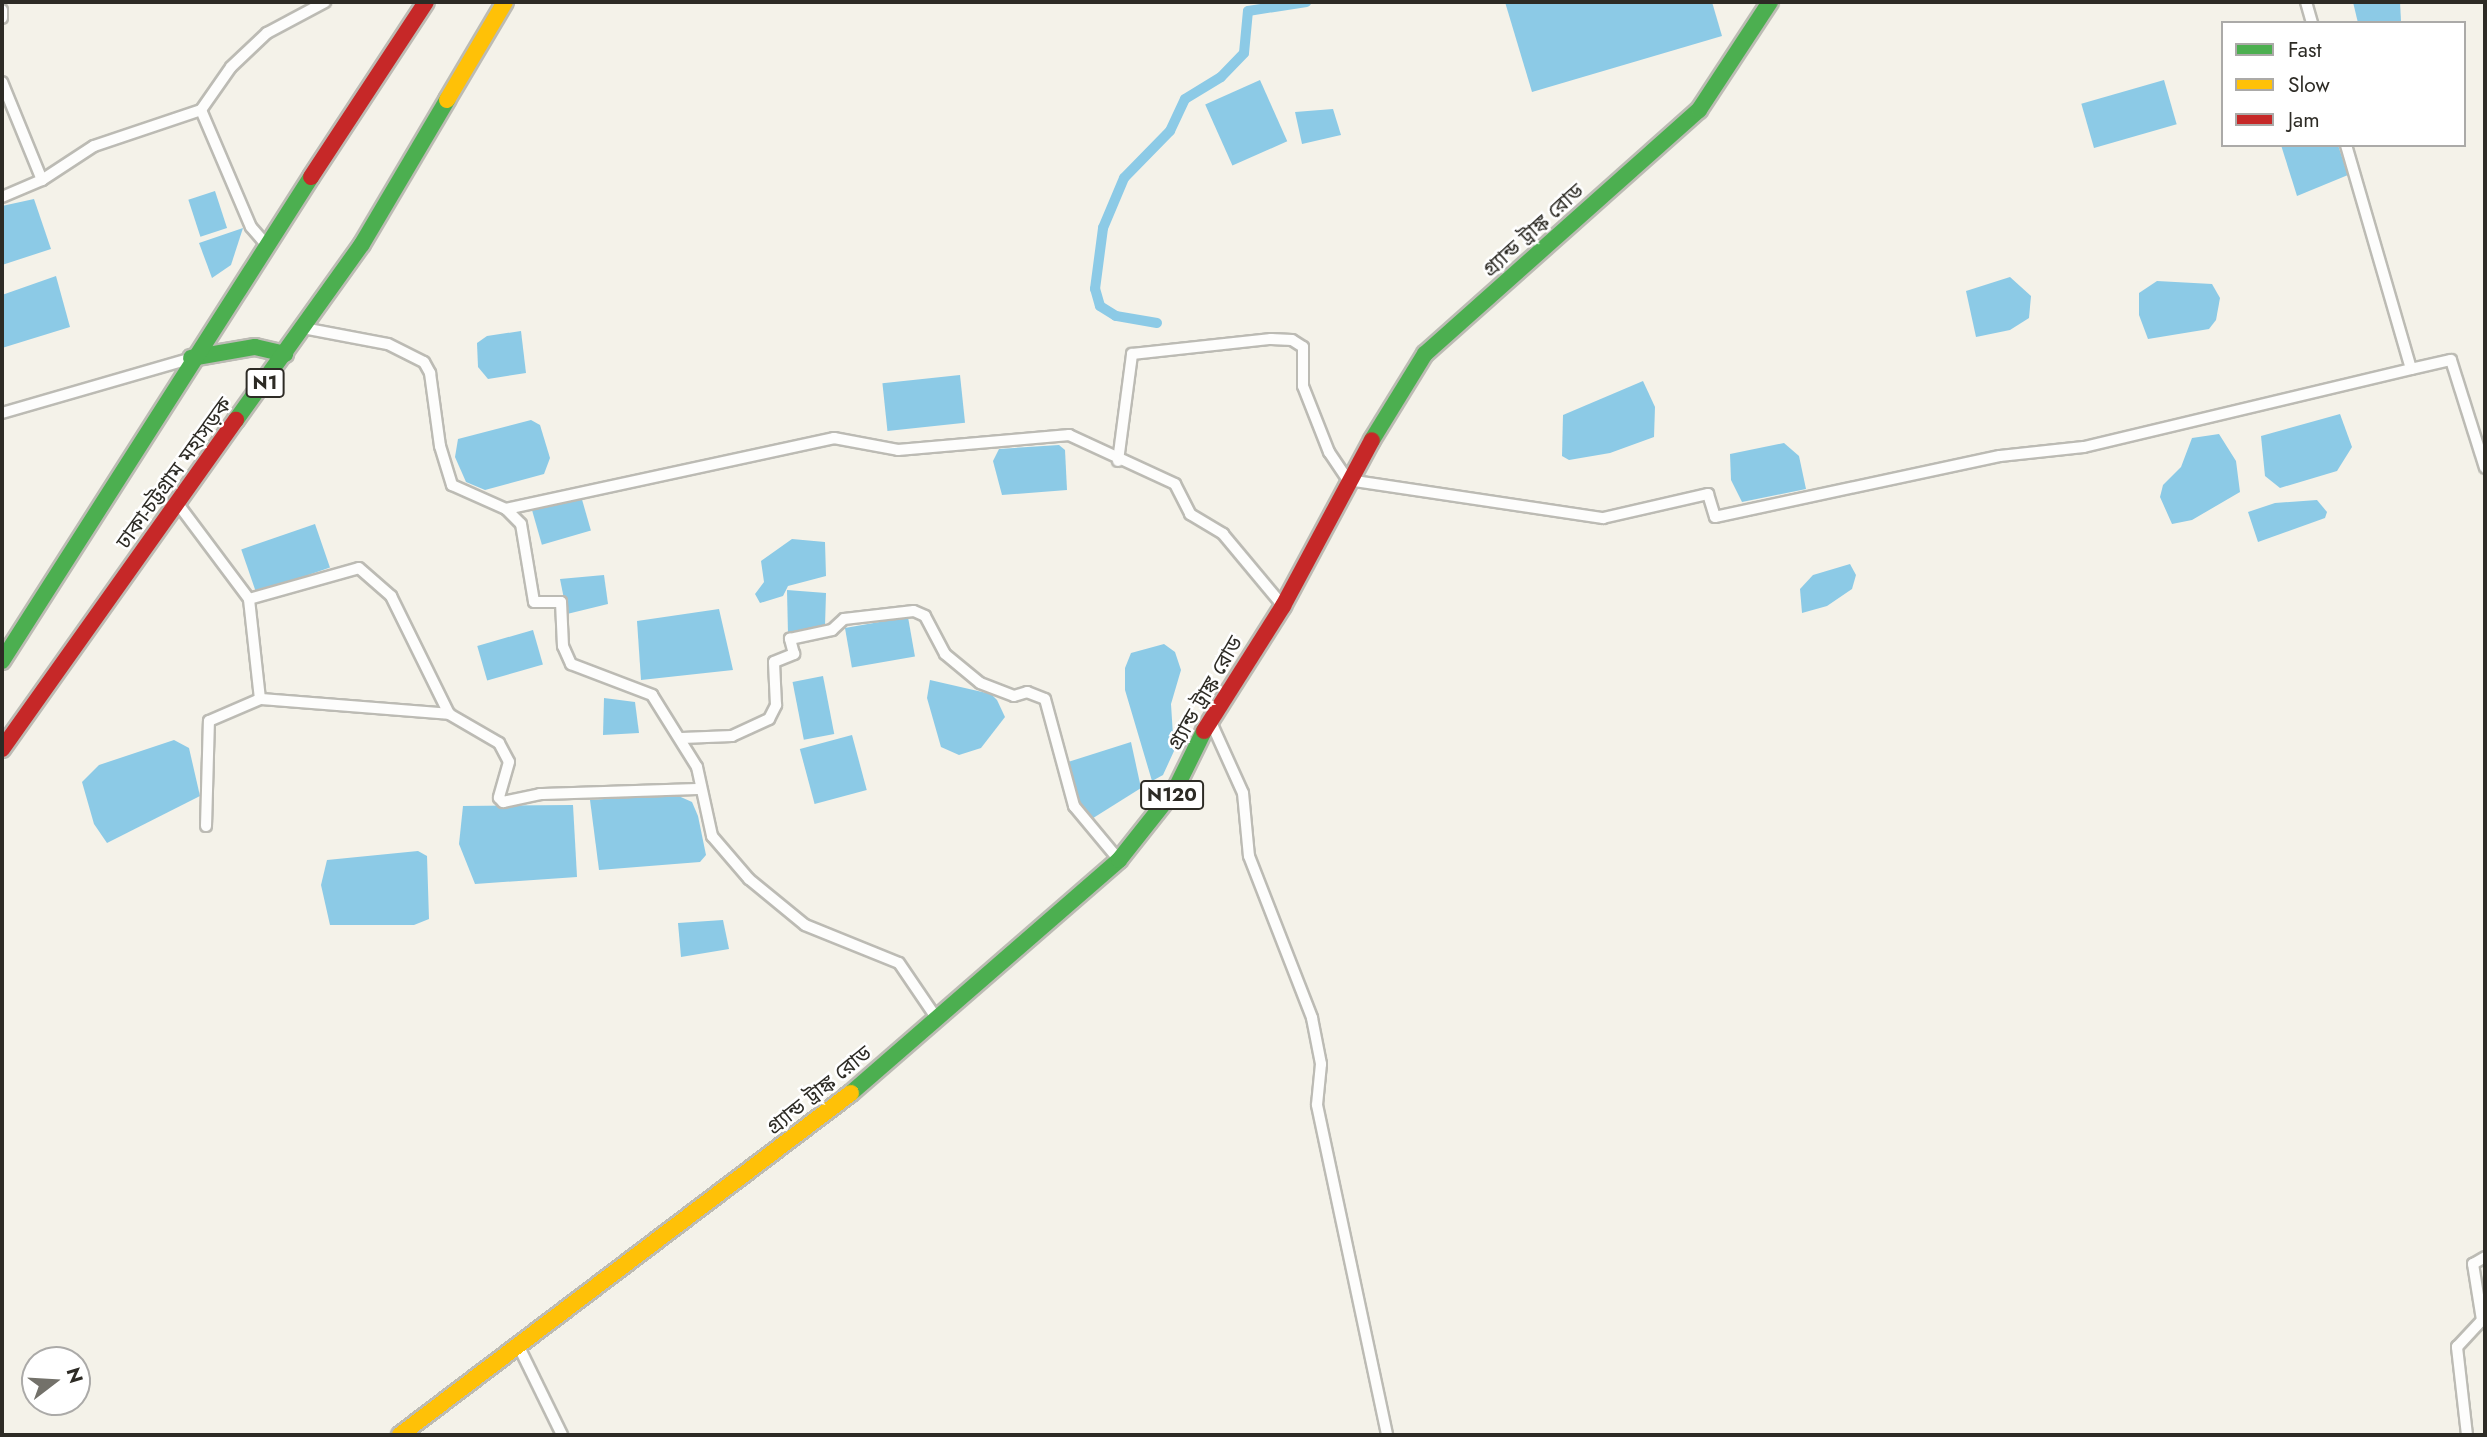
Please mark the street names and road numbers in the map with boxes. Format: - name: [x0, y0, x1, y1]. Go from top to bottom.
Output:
- street label: গ্র্যান্ড ট্রাঙ্ক রোড: [1477, 178, 1589, 282]
- road number: N1: [244, 368, 286, 398]
- street label: ঢাকা-চট্টগ্রাম মহাসড়ক: [111, 392, 237, 554]
- street label: গ্র্যান্ড ট্রাঙ্ক রোড: [1162, 631, 1248, 755]
- road number: N120: [1139, 780, 1205, 810]
- street label: গ্র্যান্ড ট্রাঙ্ক রোড: [762, 1040, 876, 1140]

